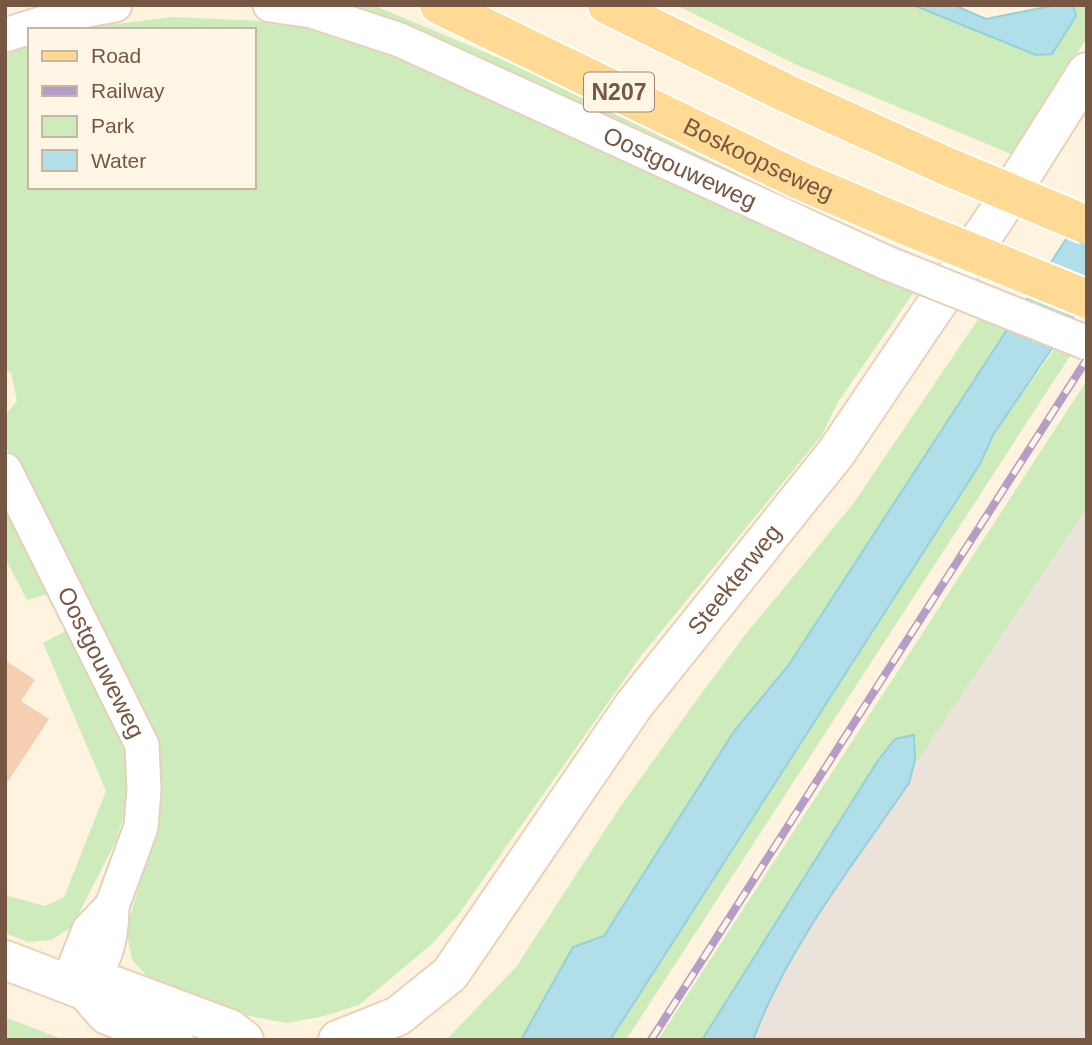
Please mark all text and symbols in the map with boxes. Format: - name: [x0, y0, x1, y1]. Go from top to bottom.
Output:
- legend: [28, 28, 256, 189]
- text: Road: [91, 44, 141, 67]
- road number: N207: [584, 72, 654, 111]
- text: Railway: [91, 79, 165, 102]
- street label: Boskoopseweg: [679, 112, 838, 206]
- text: Park: [91, 114, 135, 137]
- street label: Oostgouweweg: [599, 121, 761, 214]
- text: Water: [91, 149, 146, 172]
- street label: Steekterweg: [682, 519, 786, 640]
- street label: Oostgouweweg: [52, 582, 150, 742]

